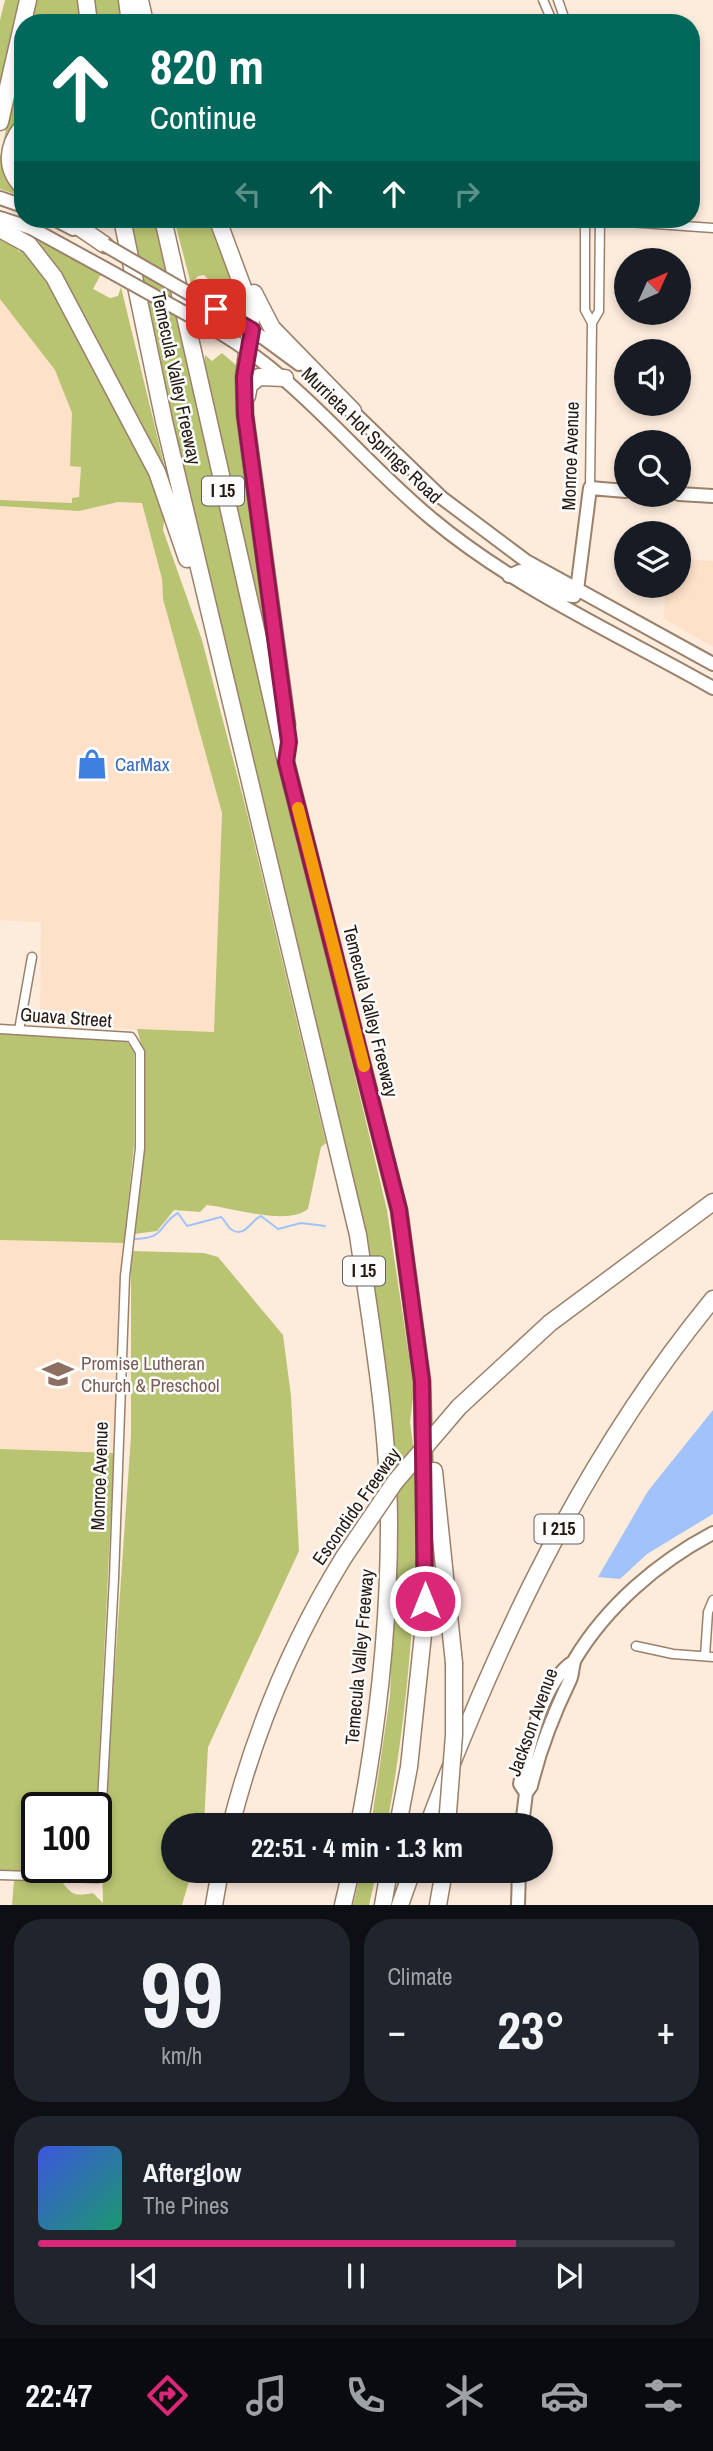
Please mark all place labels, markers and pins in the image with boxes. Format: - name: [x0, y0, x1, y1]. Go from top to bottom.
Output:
- pin: [186, 279, 246, 339]
- shop icon: CarMax: [75, 747, 109, 781]
- place label: CarMax: [115, 751, 170, 777]
- place label: Promise Lutheran Church & Preschool: [81, 1350, 220, 1398]
- school or university icon: Promise Lutheran Church & Preschool: [41, 1357, 75, 1391]

